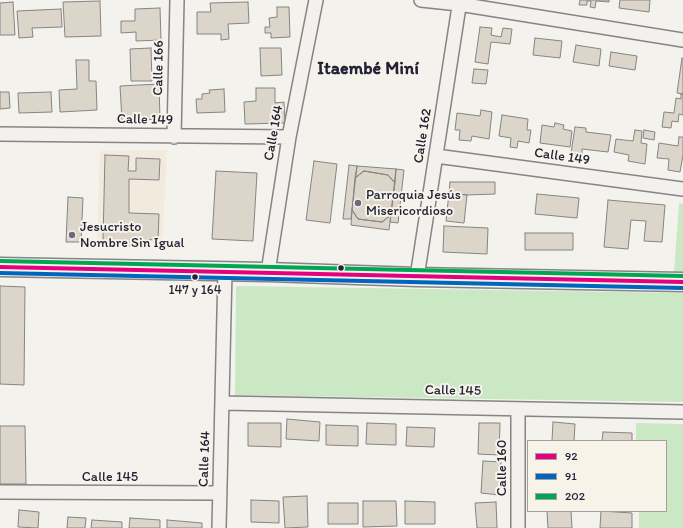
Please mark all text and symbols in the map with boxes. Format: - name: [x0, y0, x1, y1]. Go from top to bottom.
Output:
- street label: Calle 166: [150, 40, 168, 96]
- district label: Itaembé Miní: [317, 58, 419, 80]
- street label: Calle 164: [261, 104, 287, 162]
- street label: Calle 162: [410, 107, 436, 165]
- street label: Calle 149: [117, 111, 173, 129]
- street label: Calle 149: [533, 145, 591, 169]
- place label: Parroquia Jesús Misericordioso: [366, 187, 461, 220]
- marker: Parroquia Jesús Misericordioso: [353, 198, 363, 208]
- place label: Jesucristo Nombre Sin Igual: [80, 219, 185, 252]
- marker: Jesucristo Nombre Sin Igual: [67, 230, 77, 240]
- unlabelled marker: [336, 263, 346, 273]
- marker: 147 y 164: [190, 272, 200, 282]
- place label: 147 y 164: [169, 283, 221, 299]
- street label: Calle 145: [425, 382, 481, 400]
- street label: Calle 164: [196, 431, 214, 487]
- street label: Calle 160: [494, 440, 510, 496]
- legend: [527, 440, 667, 512]
- text: 92: [565, 449, 578, 463]
- street label: Calle 145: [82, 469, 138, 485]
- text: 91: [565, 469, 577, 483]
- text: 202: [565, 489, 585, 503]

